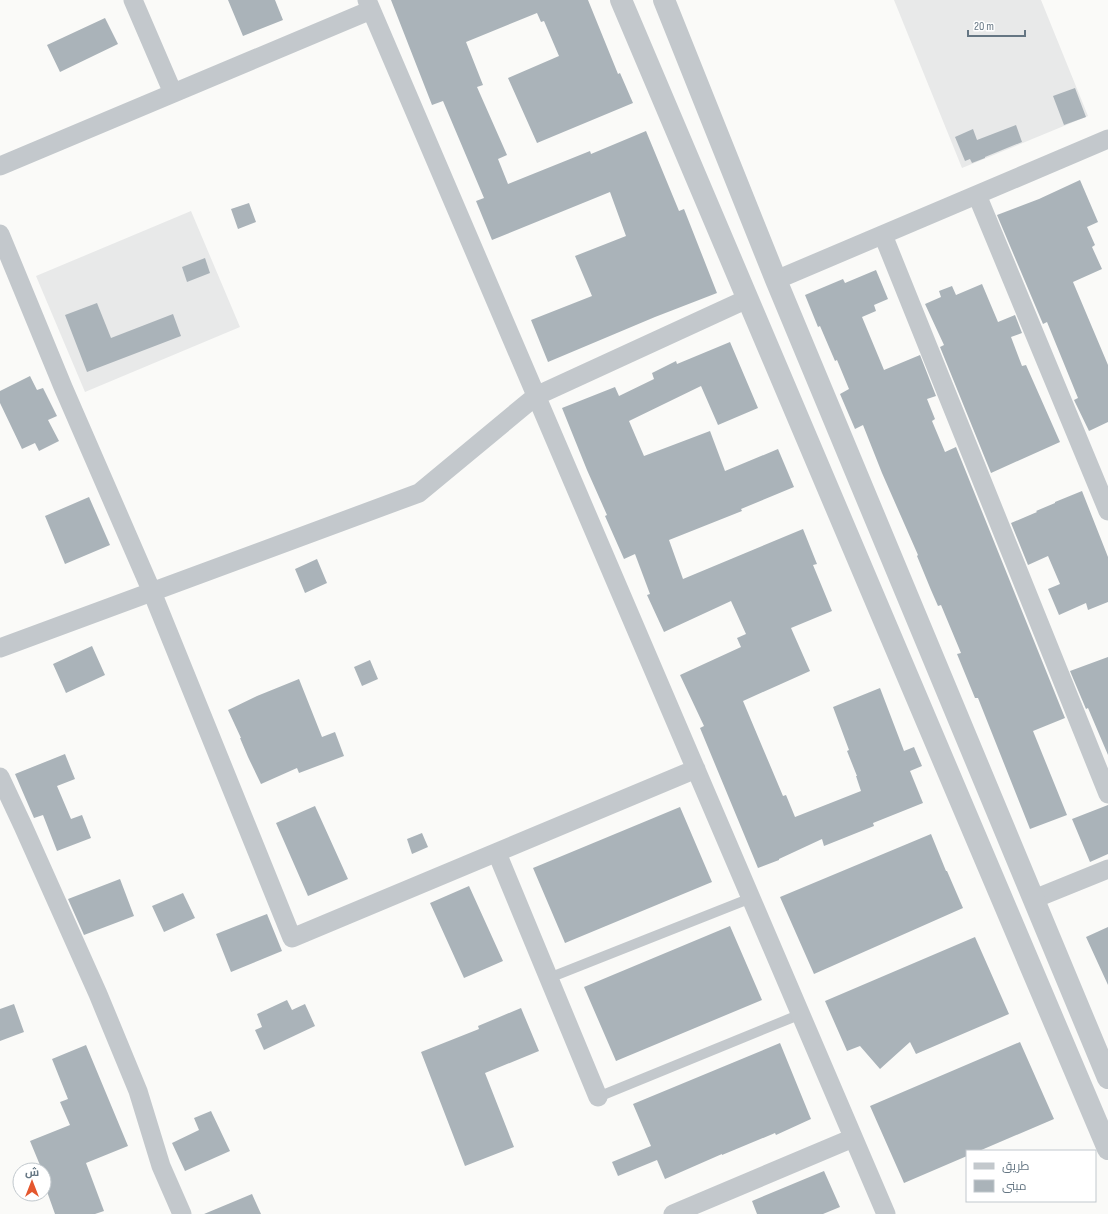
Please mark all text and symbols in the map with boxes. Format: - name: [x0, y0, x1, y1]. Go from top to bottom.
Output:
- scale bar: [968, 12, 1025, 38]
- text: 20 m: [974, 19, 994, 34]
- legend: [966, 1150, 1096, 1202]
- text: طريق: [1002, 1159, 1030, 1174]
- north arrow: [12, 1162, 52, 1202]
- text: ش: [25, 1166, 39, 1179]
- text: مبنى: [1002, 1179, 1027, 1194]

